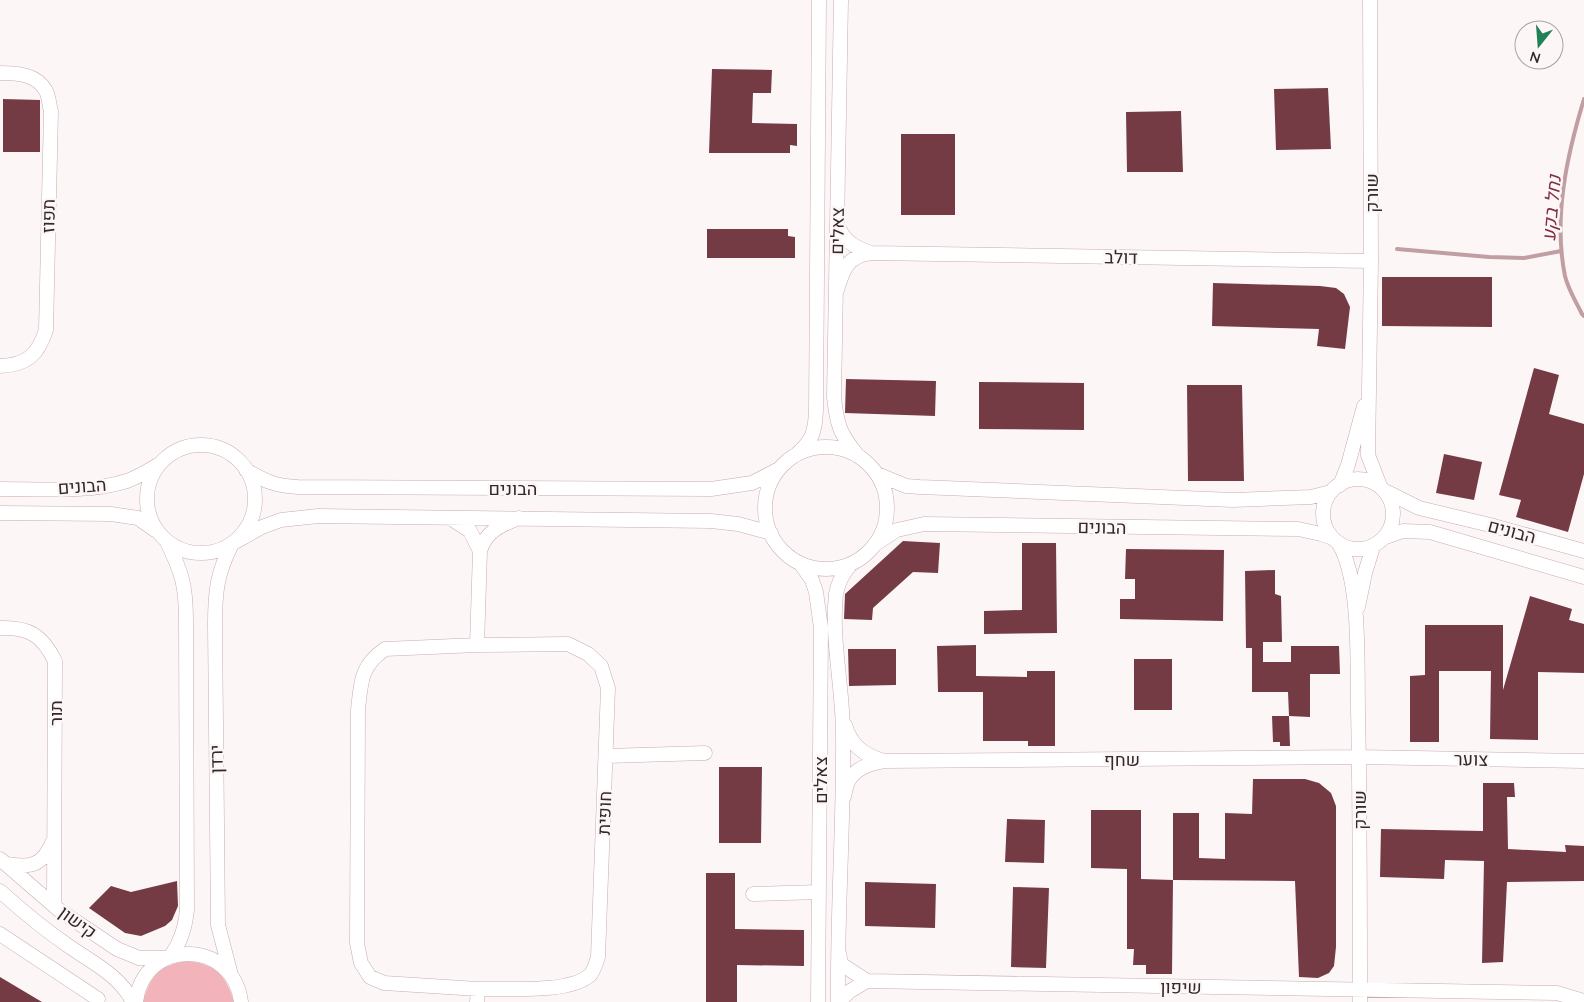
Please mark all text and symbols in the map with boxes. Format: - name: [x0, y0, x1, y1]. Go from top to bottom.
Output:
- north arrow: [1514, 20, 1564, 70]
- text: N: [1528, 47, 1543, 68]
- street label: שורק: [1360, 173, 1383, 213]
- water label: נחל בקע: [1536, 173, 1566, 242]
- street label: תפוז: [36, 199, 60, 233]
- street label: צאלים: [825, 207, 849, 255]
- street label: דולב: [1104, 245, 1138, 269]
- street label: הבונים: [57, 473, 107, 499]
- street label: הבונים: [489, 477, 537, 500]
- street label: הבונים: [1485, 514, 1539, 548]
- street label: הבונים: [1077, 515, 1127, 539]
- street label: תור: [44, 700, 67, 726]
- street label: ירדן: [204, 744, 228, 774]
- street label: צוער: [1454, 747, 1489, 771]
- street label: שחף: [1104, 748, 1140, 771]
- street label: צאלים: [809, 756, 832, 804]
- street label: שורק: [1348, 790, 1371, 830]
- street label: חופית: [592, 791, 616, 835]
- street label: קישון: [54, 901, 102, 943]
- street label: שיפון: [1160, 975, 1202, 999]

